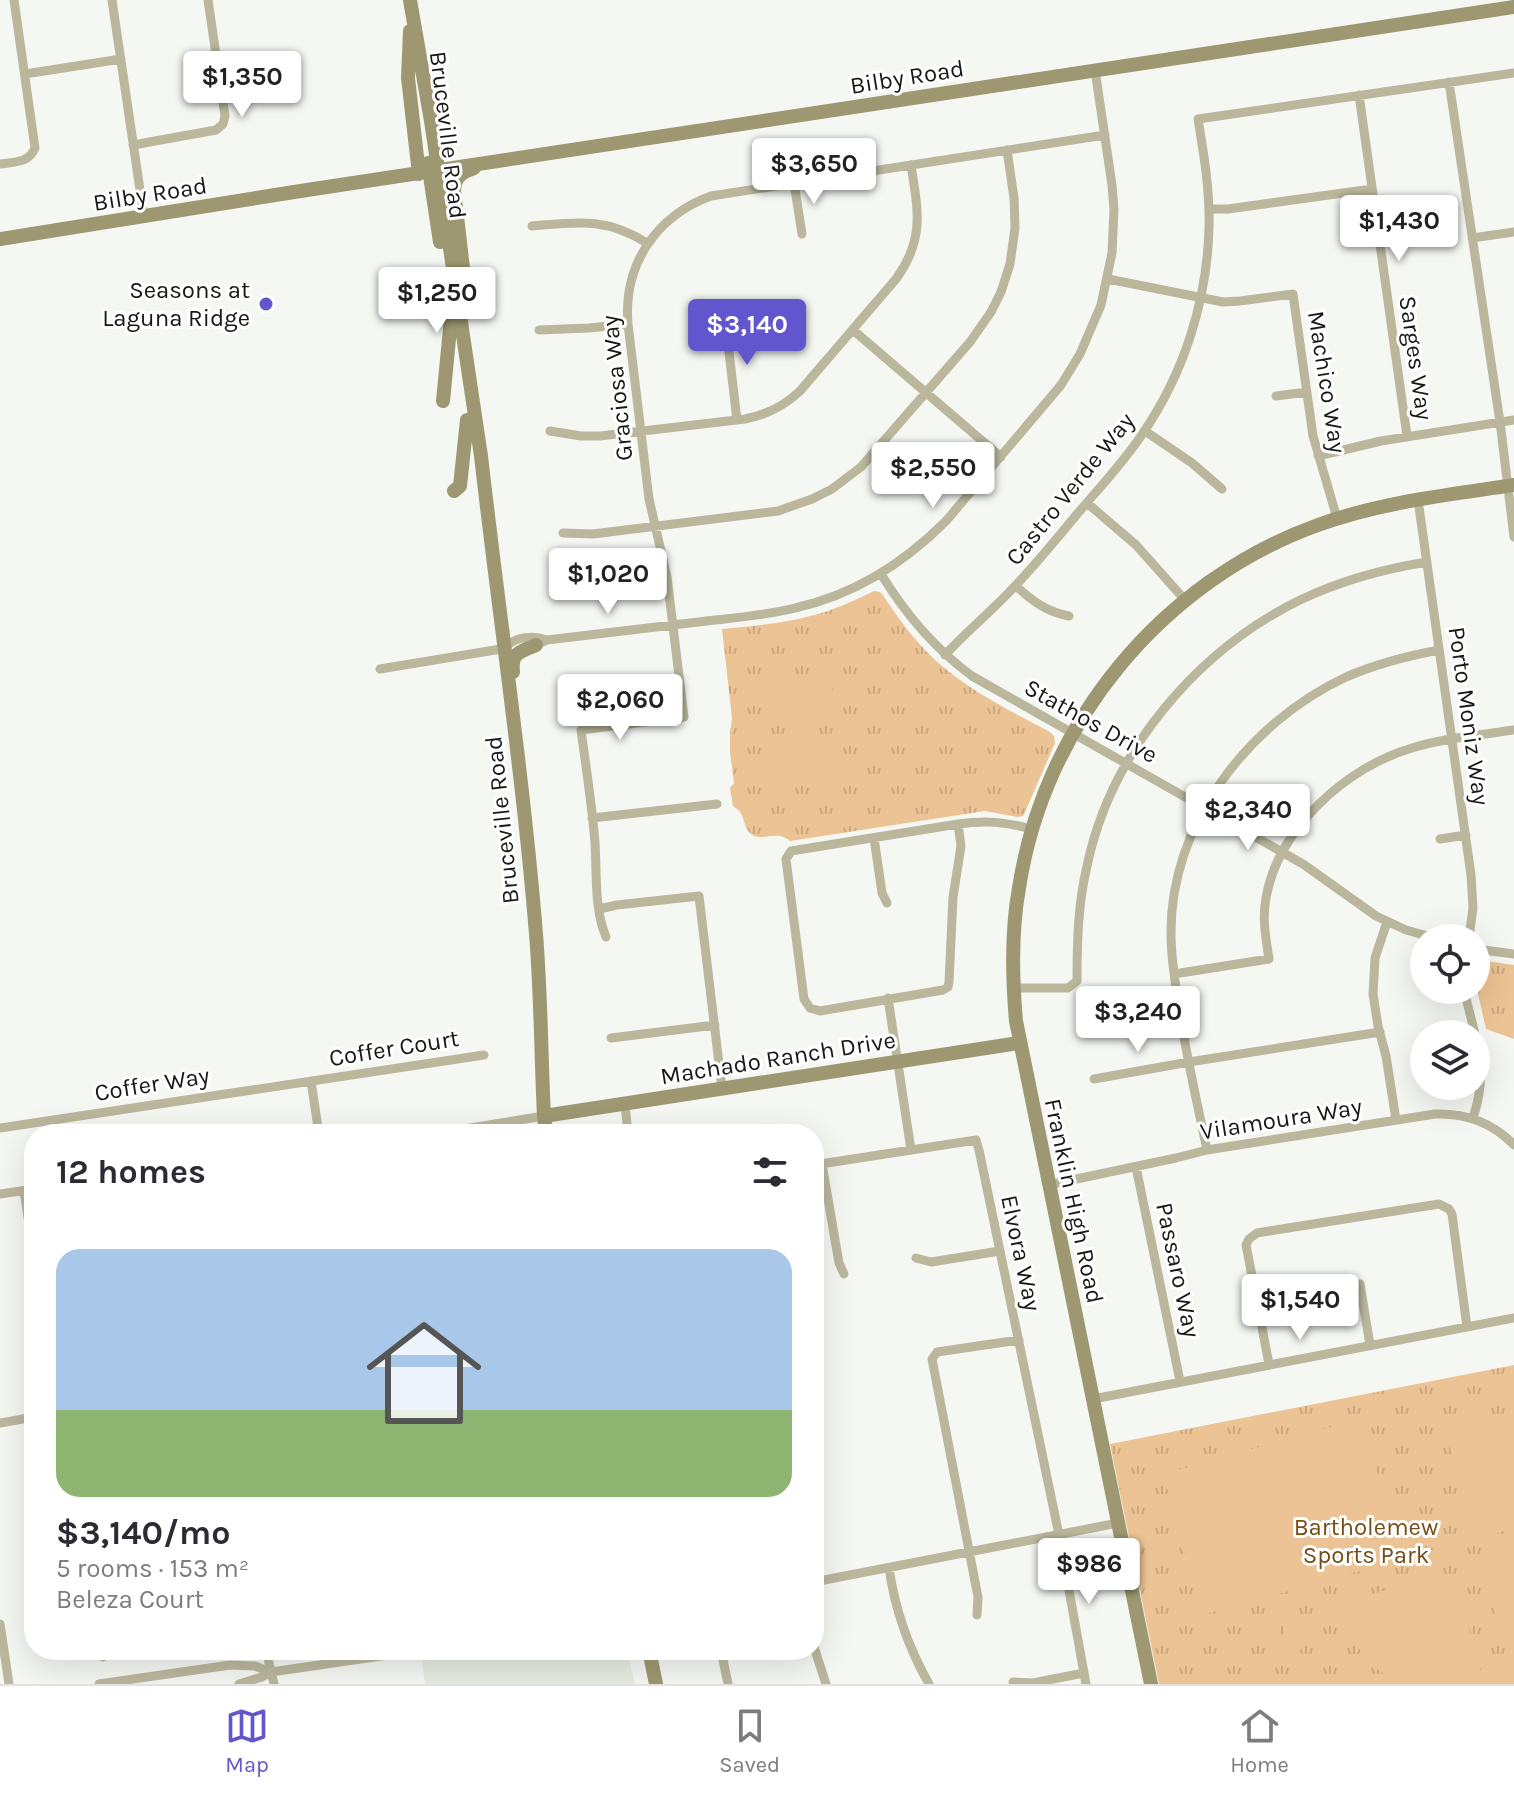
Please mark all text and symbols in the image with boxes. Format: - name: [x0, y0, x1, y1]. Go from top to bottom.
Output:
- street label: Bruceville Road: [424, 50, 472, 220]
- pin: $1,350: [177, 51, 307, 119]
- street label: Bilby Road: [848, 54, 966, 100]
- text: $1,350: [201, 61, 283, 92]
- pin: $3,650: [749, 138, 879, 206]
- text: $3,650: [770, 148, 858, 179]
- street label: Bilby Road: [91, 171, 209, 217]
- pin: $1,430: [1334, 195, 1464, 263]
- text: $1,430: [1358, 205, 1440, 236]
- pin: $1,250: [372, 267, 502, 335]
- place label: Seasons at Laguna Ridge: [102, 276, 250, 332]
- text: $1,250: [396, 277, 478, 308]
- street label: Sarges Way: [1393, 294, 1439, 422]
- marker: Seasons at Laguna Ridge: [257, 295, 275, 313]
- pin: $3,140: [682, 299, 812, 367]
- text: $3,140: [706, 309, 788, 340]
- street label: Machico Way: [1302, 309, 1352, 455]
- street label: Graciosa Way: [595, 314, 639, 462]
- street label: Castro Verde Way: [1000, 407, 1140, 571]
- pin: $2,550: [868, 442, 998, 510]
- text: $2,550: [890, 452, 976, 483]
- pin: $1,020: [543, 548, 673, 616]
- text: $1,020: [567, 558, 649, 589]
- street label: Porto Moniz Way: [1443, 625, 1495, 807]
- street label: Stathos Drive: [1020, 673, 1162, 769]
- pin: $2,060: [555, 674, 685, 742]
- text: $2,060: [576, 684, 664, 715]
- street label: Bruceville Road: [479, 735, 525, 905]
- pin: $2,340: [1183, 784, 1313, 852]
- text: $2,340: [1204, 794, 1292, 825]
- map controls: [1410, 924, 1490, 1100]
- button: locate: [1410, 924, 1490, 1004]
- pin: $3,240: [1073, 986, 1203, 1054]
- text: $3,240: [1094, 996, 1182, 1027]
- button: layers: [1410, 1020, 1490, 1100]
- street label: Coffer Court: [327, 1024, 461, 1072]
- street label: Machado Ranch Drive: [658, 1026, 898, 1090]
- street label: Coffer Way: [93, 1061, 211, 1107]
- street label: Vilamoura Way: [1198, 1092, 1364, 1146]
- street label: Franklin High Road: [1039, 1096, 1109, 1306]
- icon: filters: [748, 1150, 792, 1194]
- text: 12 homes: [56, 1152, 206, 1192]
- street label: Elvora Way: [995, 1192, 1047, 1314]
- street label: Passaro Way: [1150, 1200, 1206, 1340]
- pin: $1,540: [1235, 1274, 1365, 1342]
- text: $1,540: [1260, 1284, 1340, 1315]
- icon: home: [352, 1301, 496, 1445]
- text: $3,140/mo: [56, 1513, 231, 1553]
- park label: Bartholemew Sports Park: [1294, 1513, 1438, 1569]
- pin: $986: [1042, 1538, 1136, 1606]
- text: $986: [1056, 1548, 1122, 1579]
- text: 5 rooms · 153 m²: [56, 1553, 249, 1584]
- text: Beleza Court: [56, 1584, 204, 1615]
- tab: Map: [225, 1704, 269, 1778]
- tab: Saved: [719, 1704, 780, 1778]
- tab: Home: [1230, 1704, 1289, 1778]

